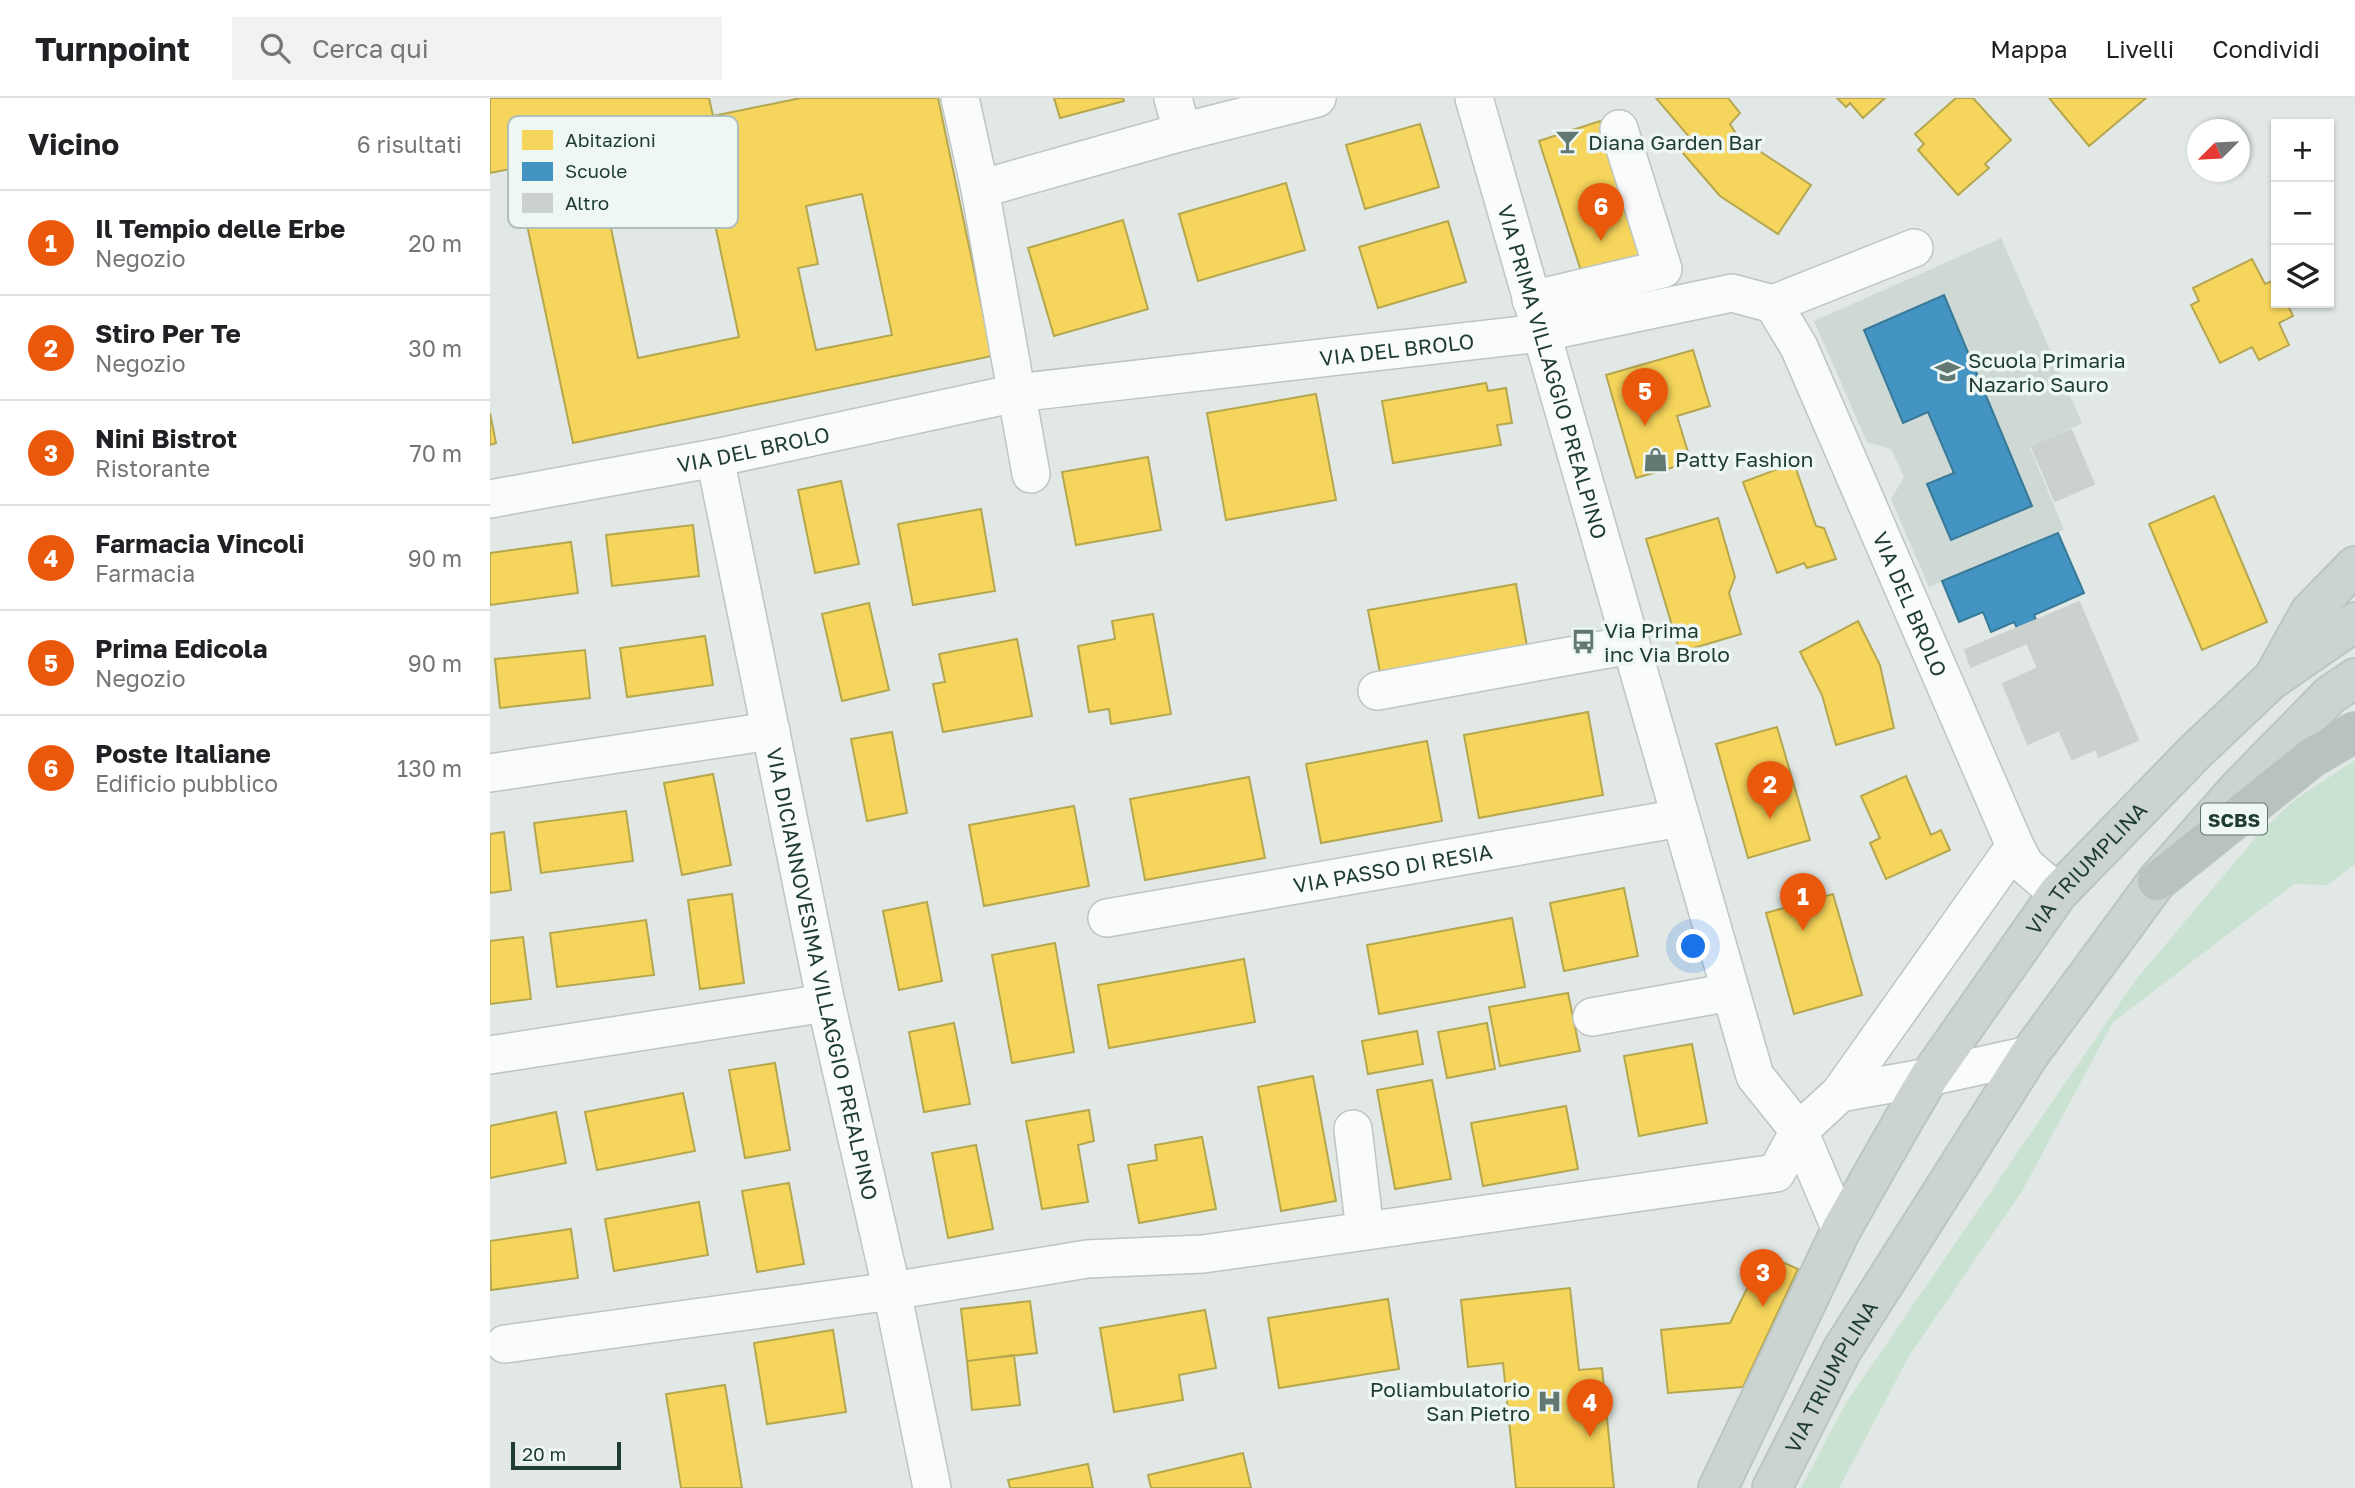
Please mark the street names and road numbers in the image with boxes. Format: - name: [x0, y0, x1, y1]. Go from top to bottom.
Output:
- street label: VIA PRIMA VILLAGGIO PREALPINO: [1492, 202, 1613, 542]
- street label: VIA DEL BROLO: [1318, 328, 1476, 371]
- street label: VIA DEL BROLO: [675, 421, 832, 478]
- street label: VIA DEL BROLO: [1867, 528, 1953, 681]
- street label: VIA DICIANNOVESIMA VILLAGGIO PREALPINO: [761, 745, 884, 1203]
- street label: VIA TRIUMPLINA: [2020, 797, 2152, 940]
- road number: SCBS: [2201, 804, 2267, 834]
- street label: VIA PASSO DI RESIA: [1291, 838, 1494, 898]
- street label: VIA TRIUMPLINA: [1779, 1296, 1883, 1457]

